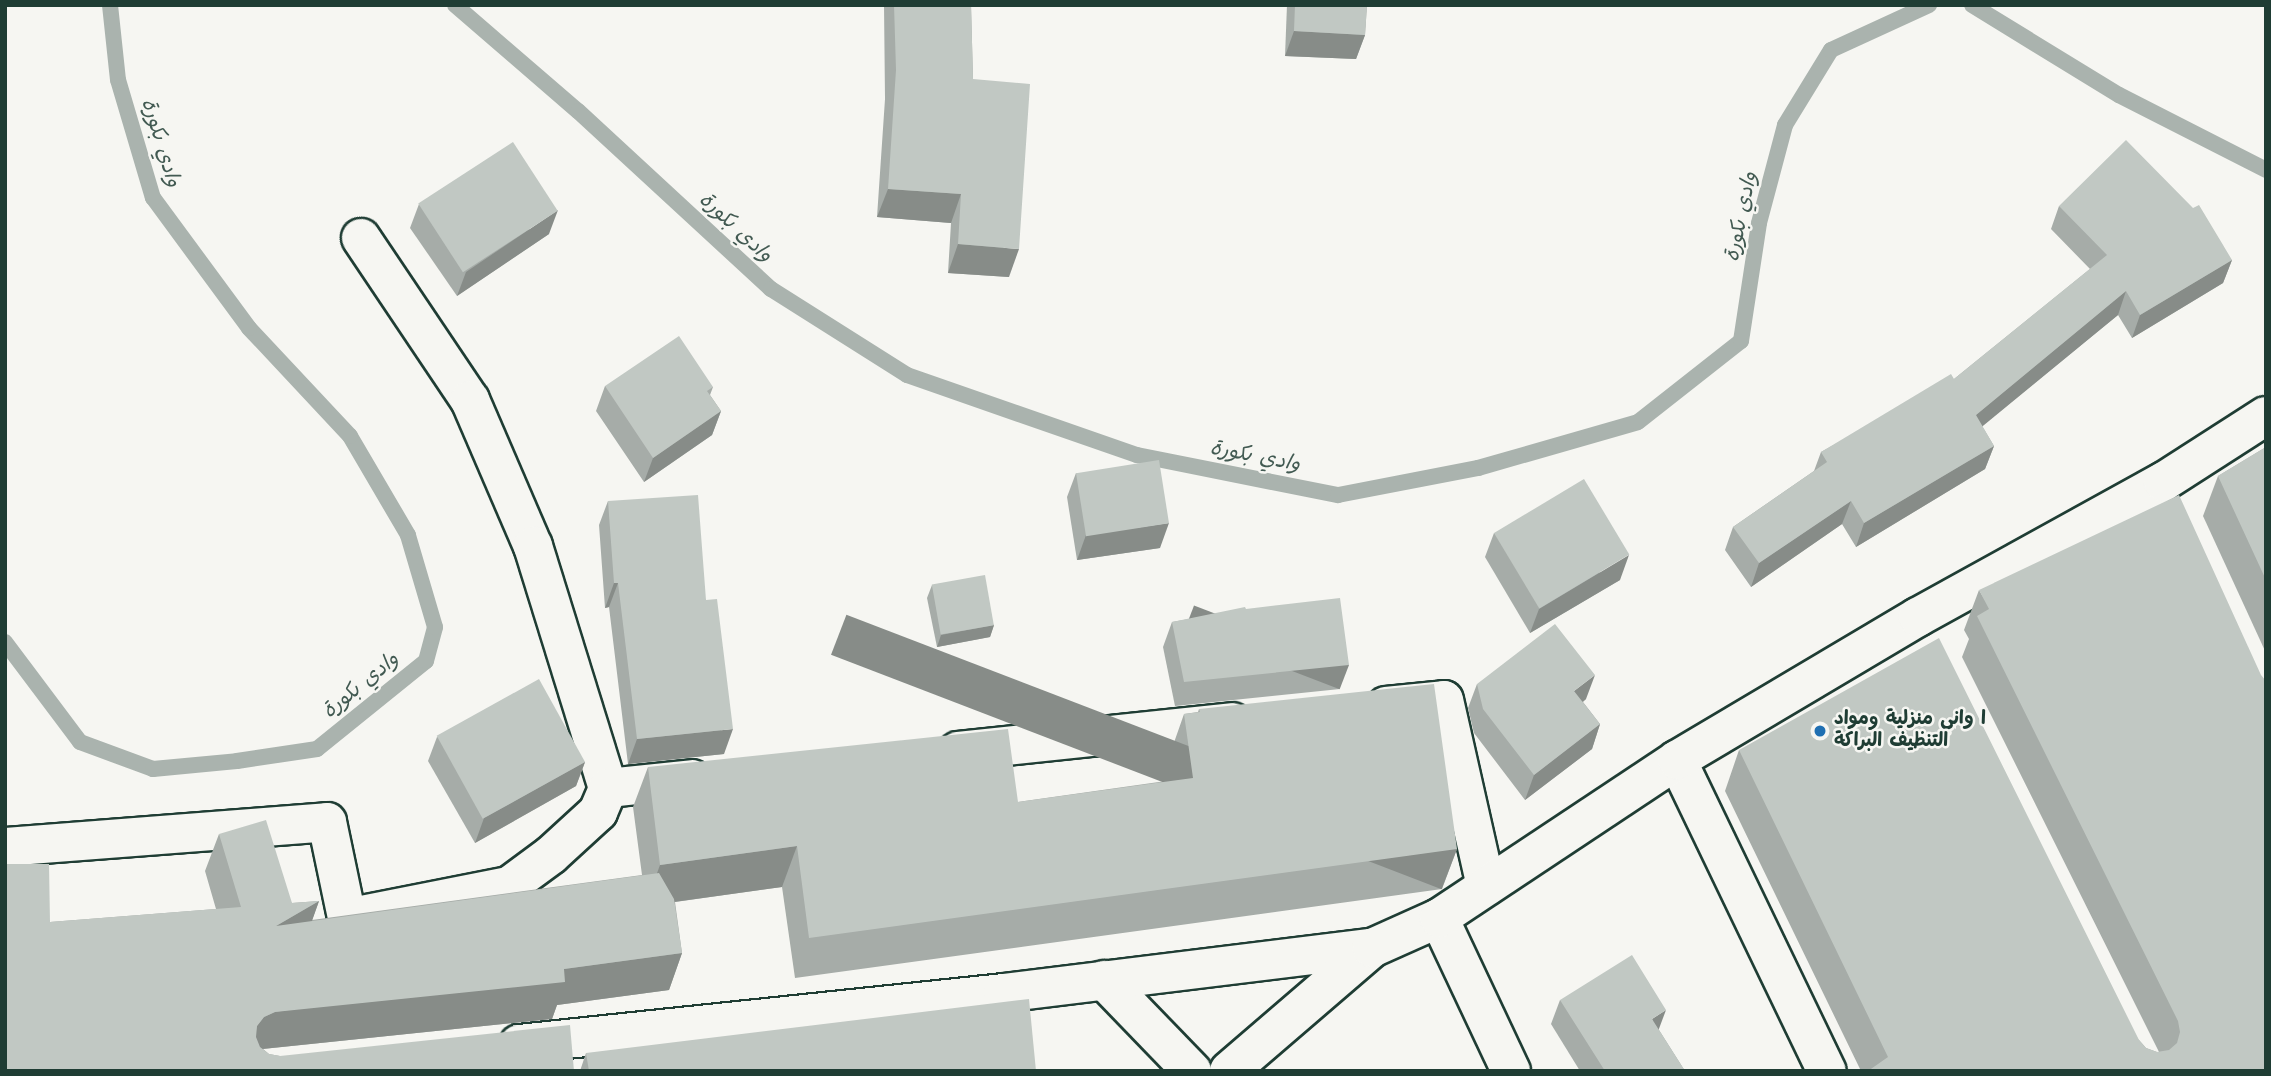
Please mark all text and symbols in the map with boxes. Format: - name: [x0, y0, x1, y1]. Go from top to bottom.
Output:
- water label: وادي بكورة: [135, 96, 185, 190]
- water label: وادي بكورة: [1720, 170, 1764, 264]
- water label: وادي بكورة: [693, 188, 777, 268]
- water label: وادي بكورة: [1208, 436, 1302, 478]
- water label: وادي بكورة: [318, 648, 404, 724]
- place label: ا واني منزلية ومواد التنظيف البراكة: [1834, 709, 1986, 753]
- marker: ا واني منزلية ومواد التنظيف البراكة: [1812, 723, 1828, 739]

